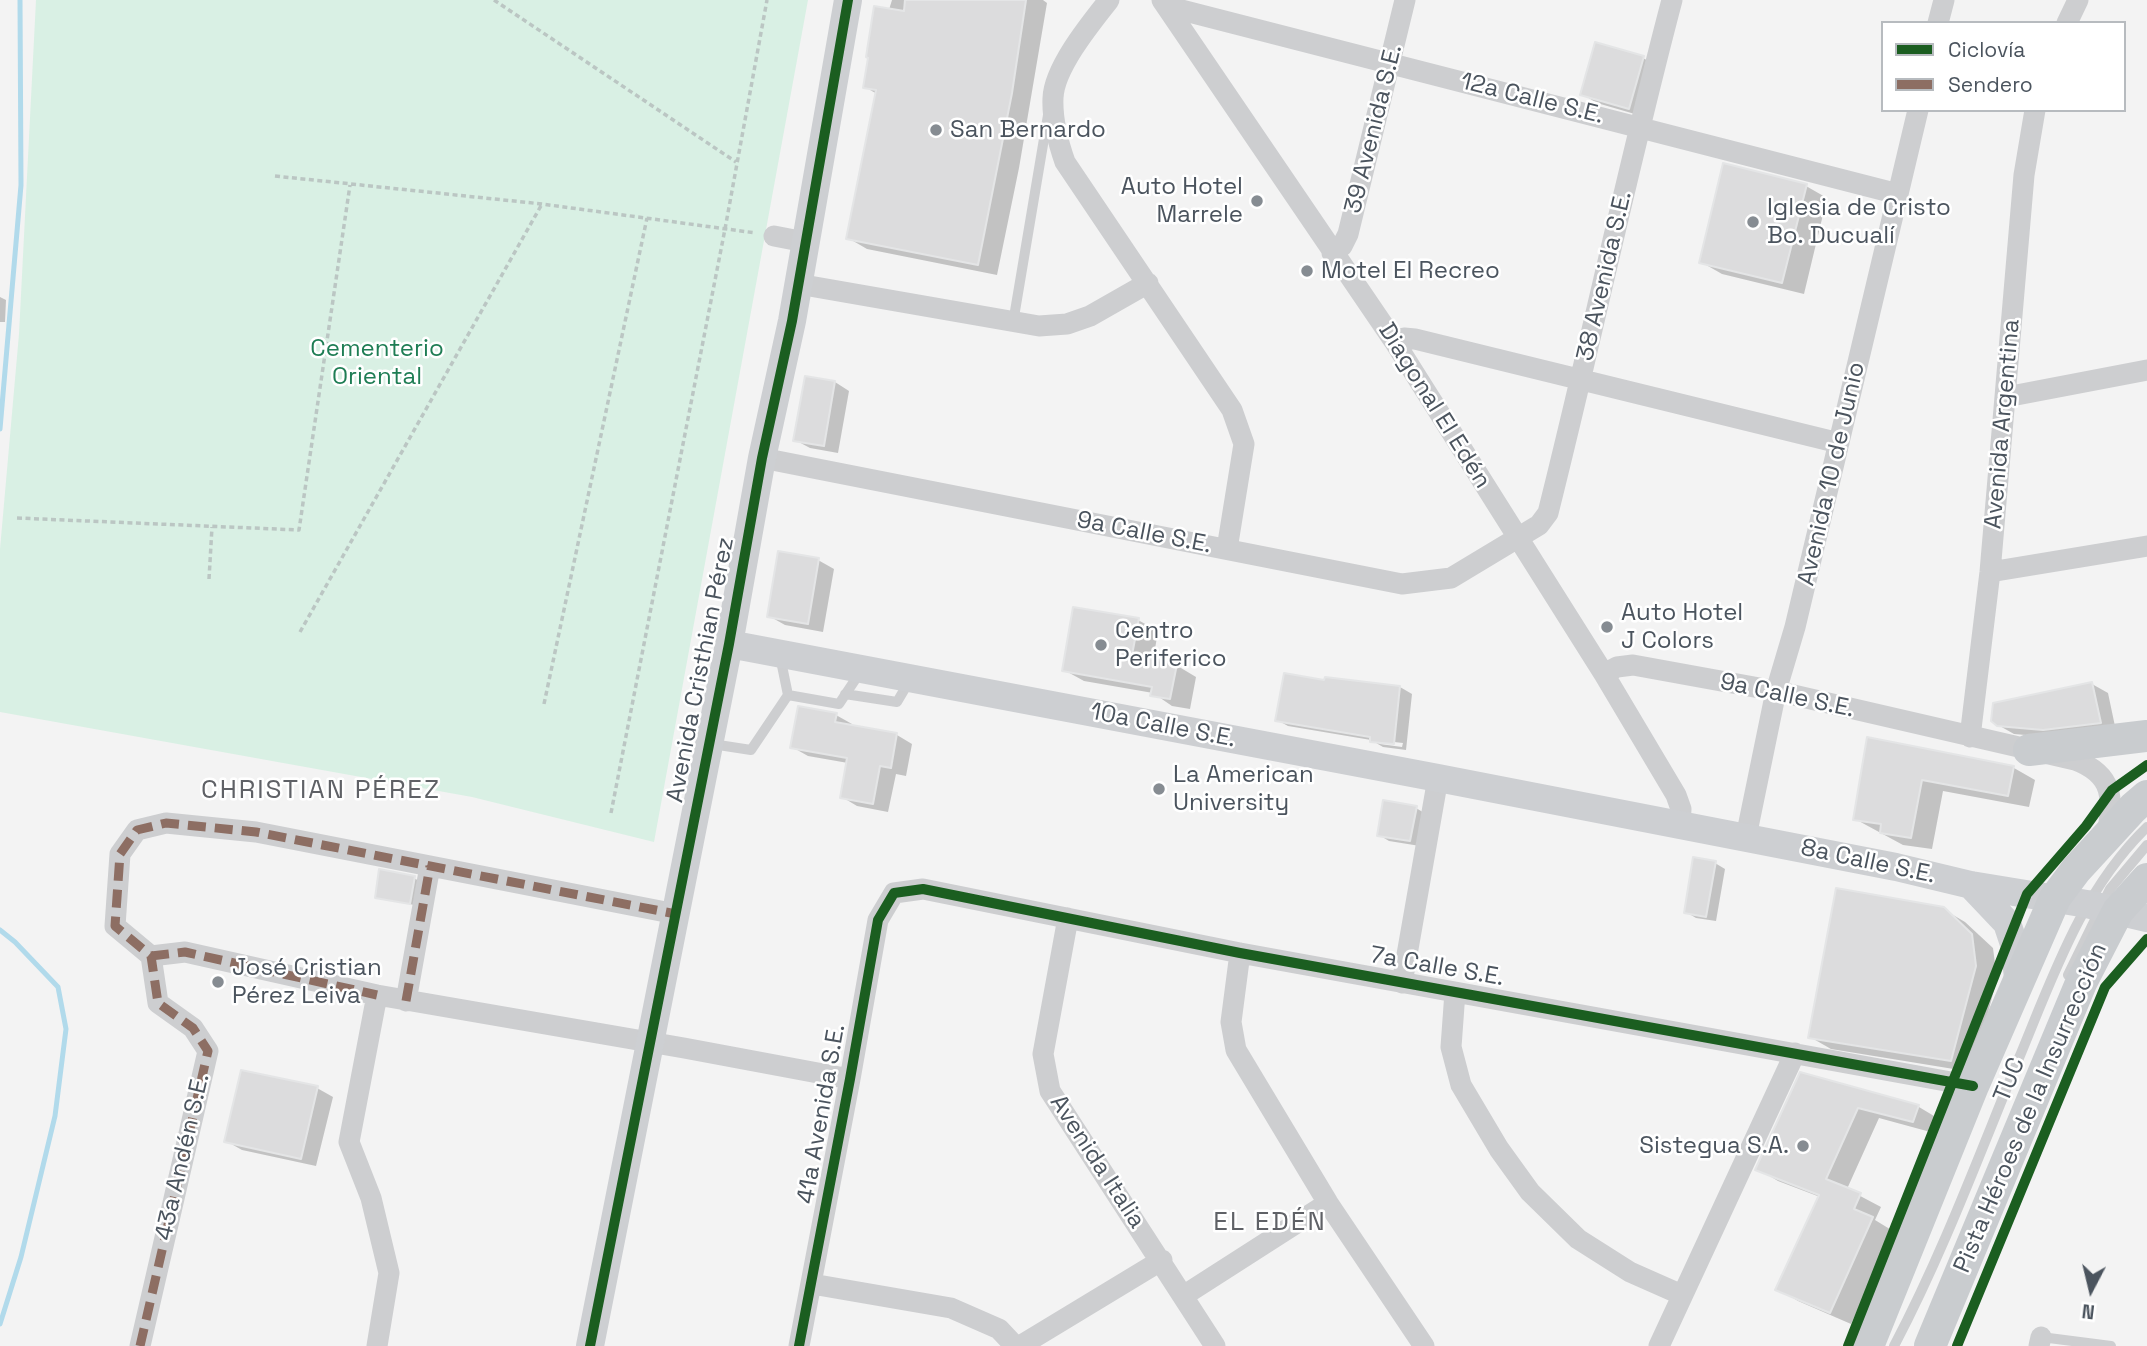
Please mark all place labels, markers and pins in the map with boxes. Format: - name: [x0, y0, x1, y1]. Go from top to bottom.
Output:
- place label: San Bernardo: [950, 116, 1106, 144]
- marker: San Bernardo: [928, 122, 944, 138]
- place label: Auto Hotel Marrele: [1121, 173, 1243, 229]
- marker: Auto Hotel Marrele: [1249, 193, 1265, 209]
- place label: Iglesia de Cristo Bo. Ducualí: [1767, 194, 1951, 250]
- marker: Iglesia de Cristo Bo. Ducualí: [1745, 214, 1761, 230]
- place label: Motel El Recreo: [1321, 257, 1500, 285]
- marker: Motel El Recreo: [1299, 263, 1315, 279]
- place label: Auto Hotel J Colors: [1621, 599, 1743, 655]
- place label: Centro Periferico: [1115, 617, 1227, 673]
- marker: Auto Hotel J Colors: [1599, 619, 1615, 635]
- marker: Centro Periferico: [1093, 637, 1109, 653]
- place label: La American University: [1173, 761, 1314, 817]
- marker: La American University: [1151, 781, 1167, 797]
- place label: José Cristian Pérez Leiva: [232, 954, 382, 1010]
- marker: José Cristian Pérez Leiva: [210, 974, 226, 990]
- place label: Sistegua S.A.: [1639, 1132, 1789, 1160]
- marker: Sistegua S.A.: [1795, 1138, 1811, 1154]

